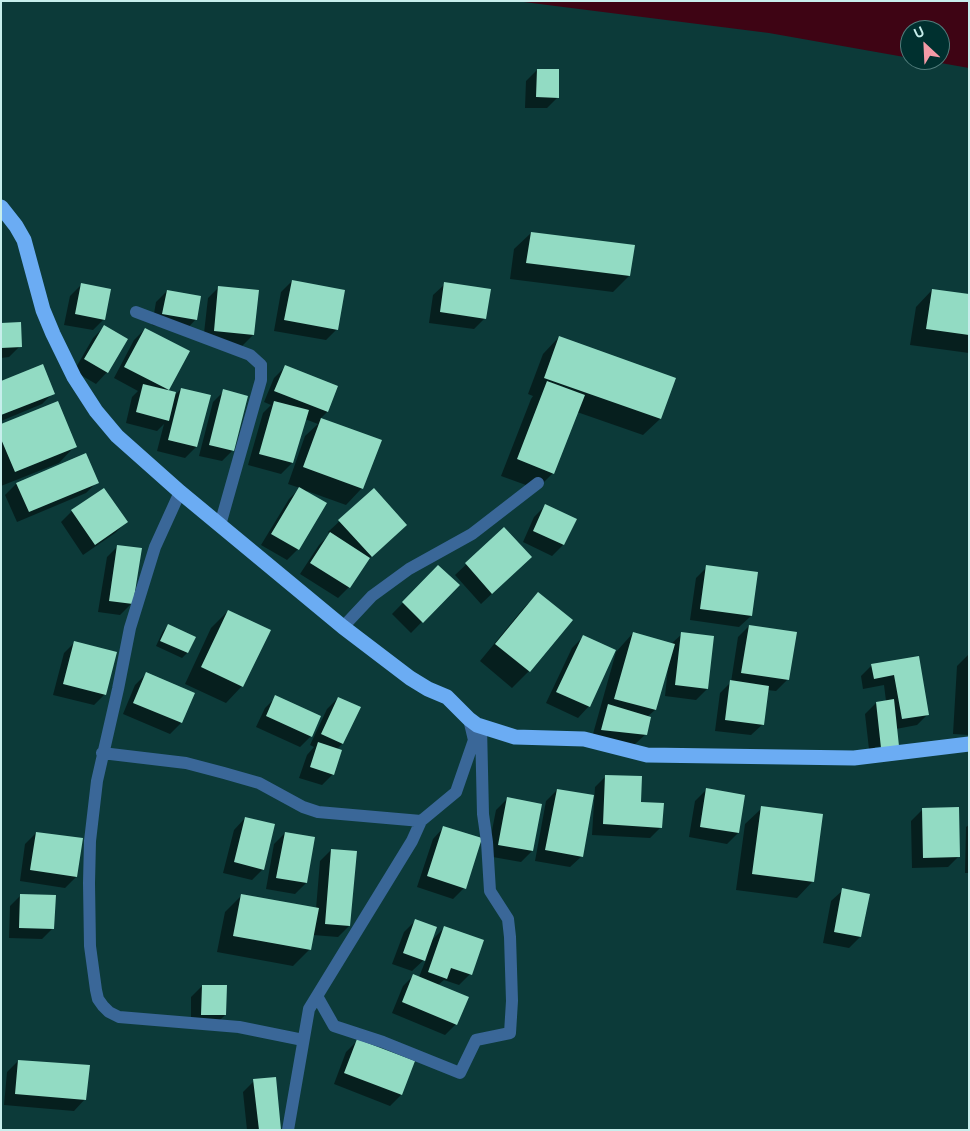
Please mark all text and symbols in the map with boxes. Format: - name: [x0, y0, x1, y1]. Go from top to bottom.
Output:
- north arrow: [900, 20, 950, 70]
- text: U: [911, 22, 927, 42]

